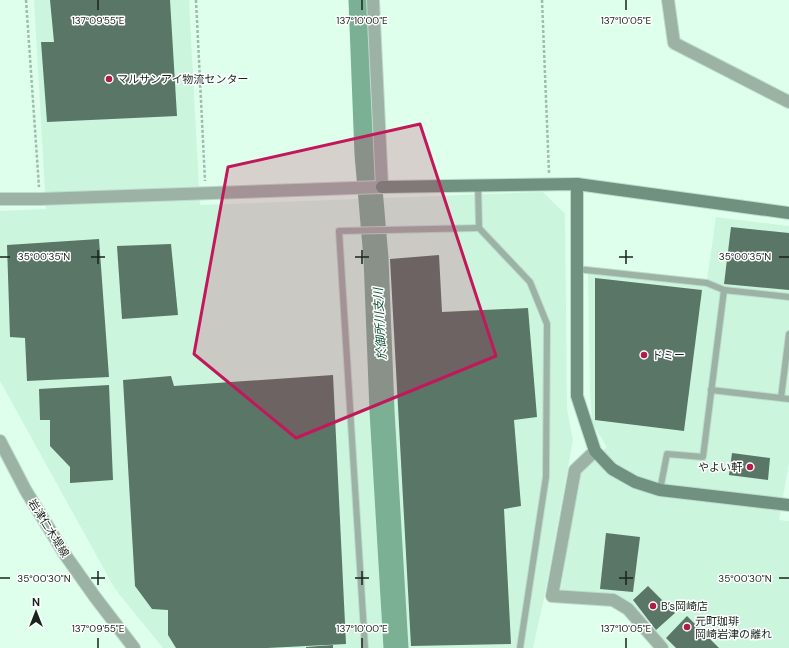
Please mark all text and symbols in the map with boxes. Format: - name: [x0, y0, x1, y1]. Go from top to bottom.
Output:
- text: 137°09'55"E: [72, 14, 125, 27]
- text: 137°10'00"E: [336, 14, 388, 27]
- text: 137°10'05"E: [601, 14, 652, 27]
- place label: マルサンアイ物流センター: [117, 72, 248, 86]
- marker: マルサンアイ物流センター: [104, 74, 114, 84]
- text: 35°00'35"N: [18, 250, 70, 263]
- text: 35°00'35"N: [719, 250, 771, 263]
- water label: 於御所川支川: [370, 286, 390, 360]
- place label: ドミー: [652, 348, 685, 362]
- marker: ドミー: [639, 350, 649, 360]
- place label: やよい軒: [698, 460, 743, 474]
- marker: やよい軒: [745, 462, 755, 472]
- street label: 岩津仁木堤線: [26, 496, 72, 560]
- text: 35°00'30"N: [17, 572, 71, 585]
- text: 35°00'30"N: [718, 572, 772, 585]
- north arrow: [16, 592, 56, 632]
- text: N: [32, 595, 40, 609]
- place label: B’s岡崎店: [661, 599, 708, 613]
- marker: B’s岡崎店: [648, 601, 658, 611]
- place label: 元町珈琲 岡崎岩津の離れ: [695, 614, 772, 641]
- text: 137°09'55"E: [72, 622, 125, 635]
- text: 137°10'00"E: [336, 622, 388, 635]
- text: 137°10'05"E: [601, 622, 652, 635]
- marker: 元町珈琲 岡崎岩津の離れ: [682, 622, 692, 632]

